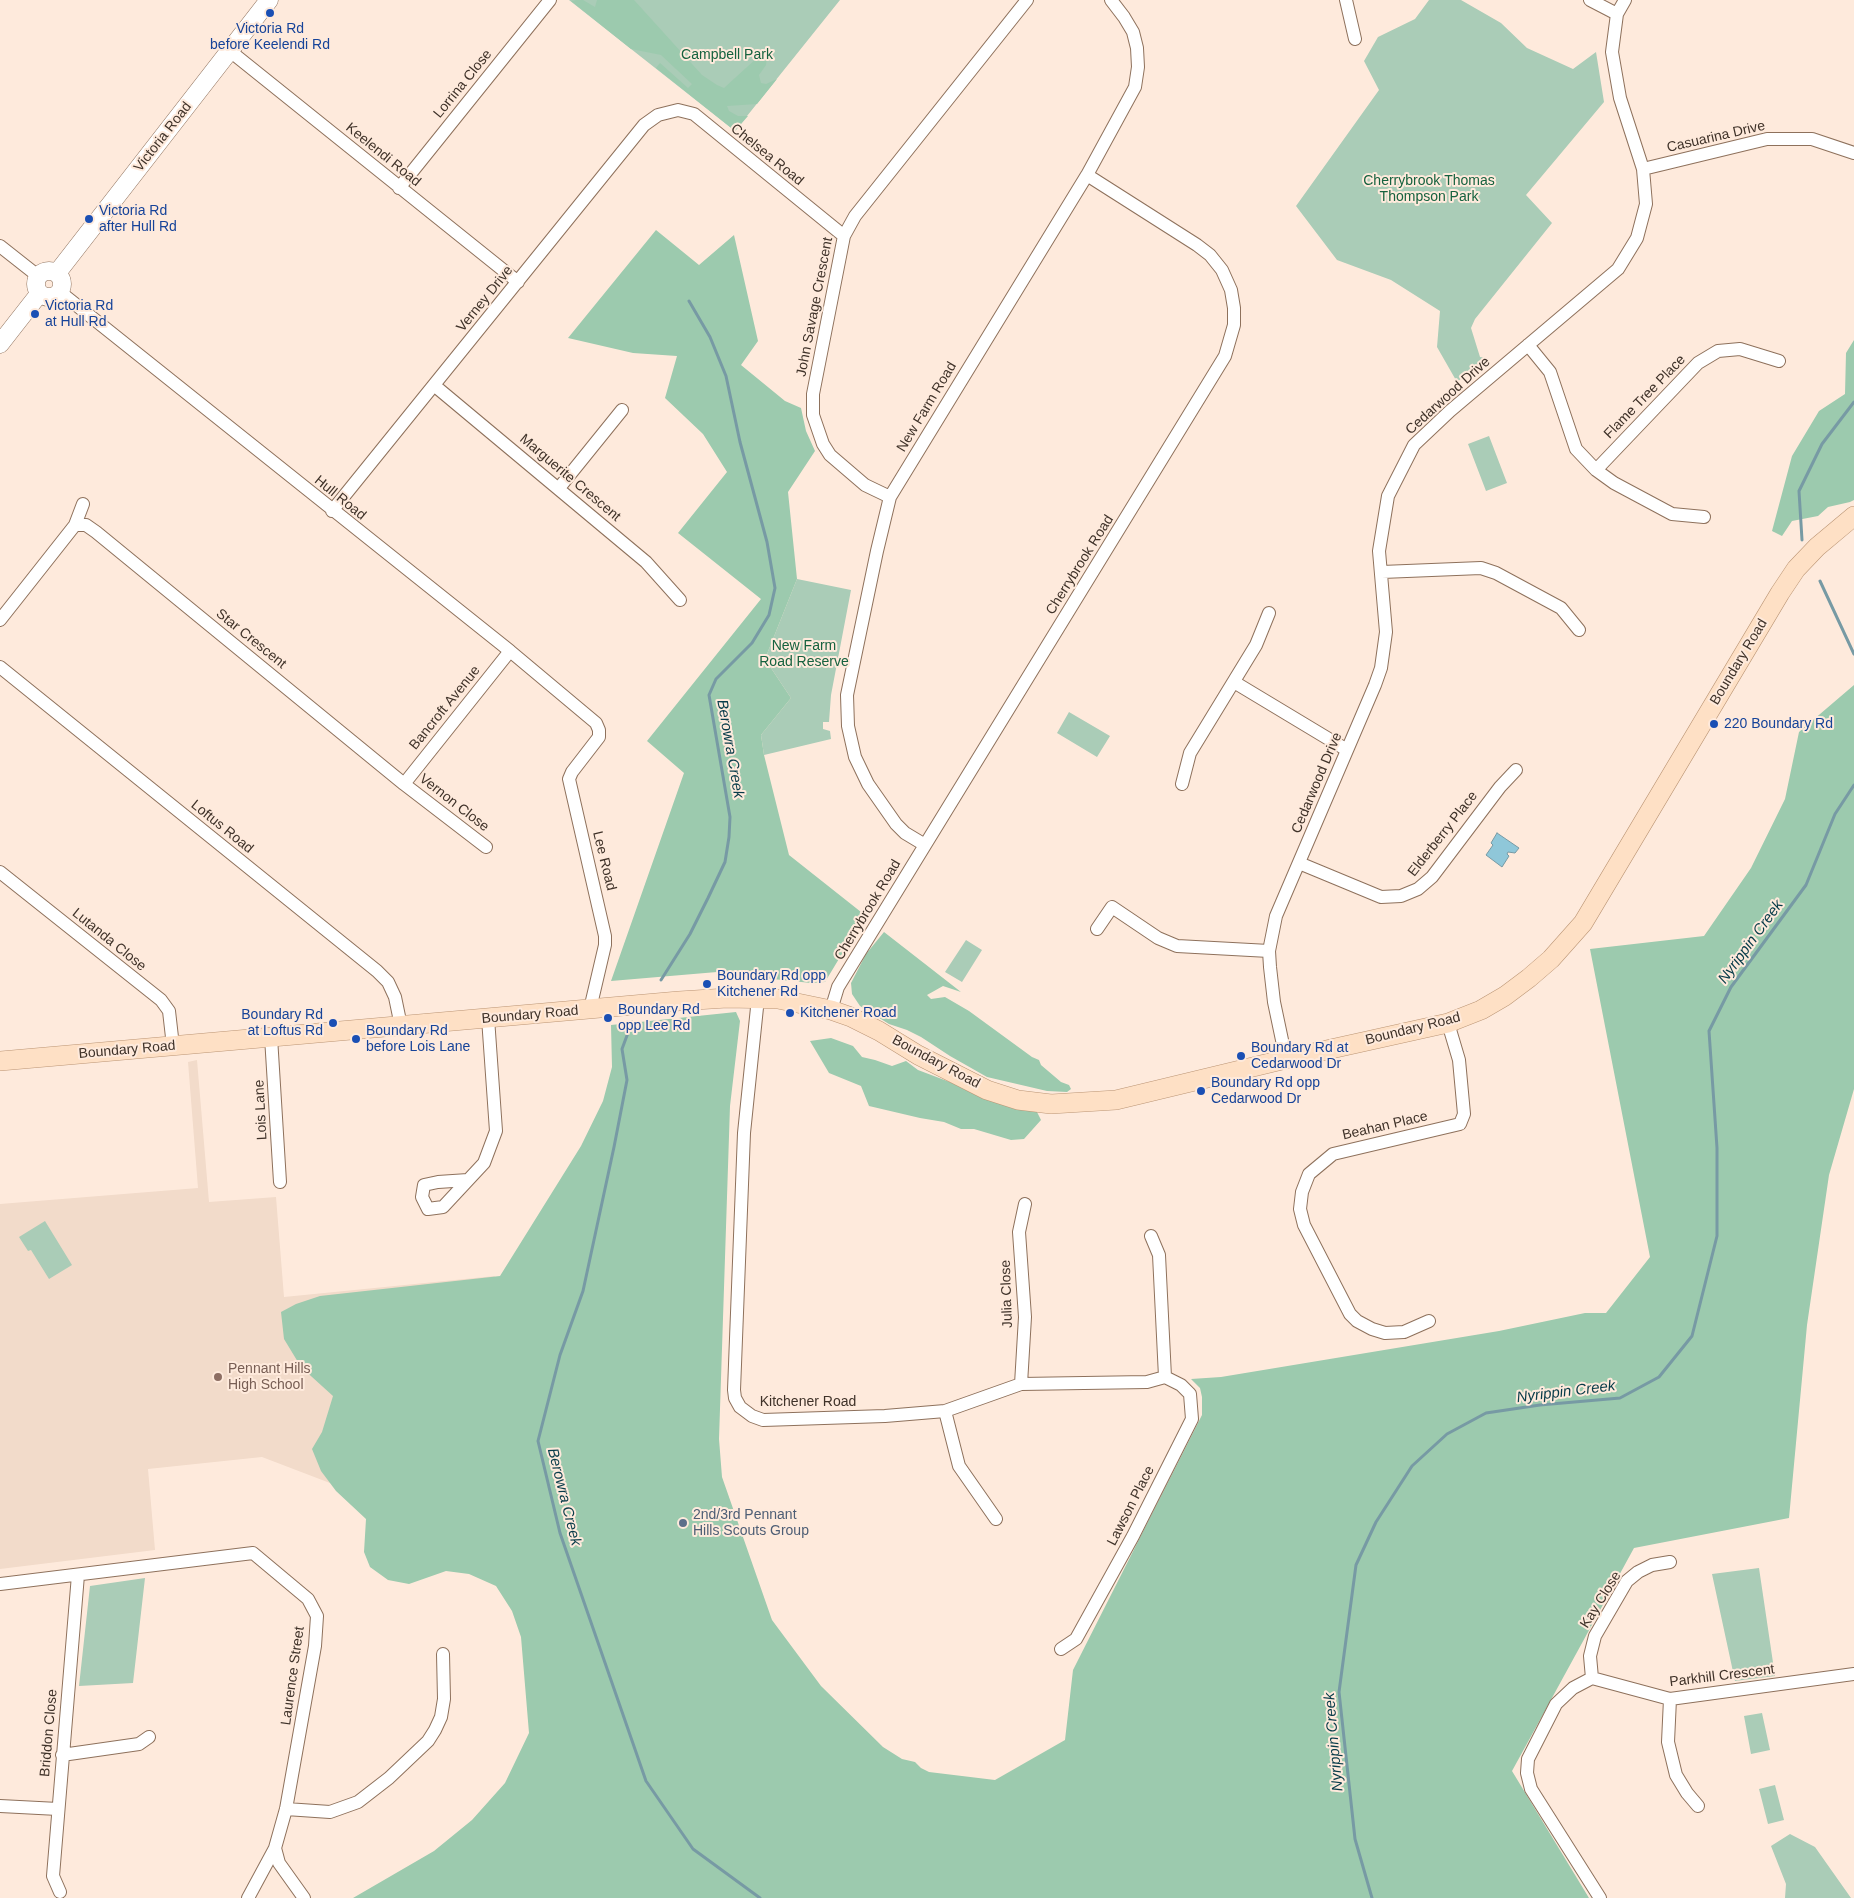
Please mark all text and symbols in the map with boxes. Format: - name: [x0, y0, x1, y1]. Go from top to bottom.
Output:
- marker: Victoria Rd before Keelendi Rd: [264, 7, 276, 19]
- place label: Victoria Rd before Keelendi Rd: [210, 21, 330, 54]
- street label: Lorrina Close: [430, 46, 496, 122]
- park label: Campbell Park: [681, 47, 773, 63]
- street label: Victoria Road: [131, 99, 195, 175]
- street label: Casuarina Drive: [1665, 118, 1767, 156]
- street label: Keelendi Road: [342, 120, 424, 190]
- street label: Chelsea Road: [727, 121, 807, 189]
- park label: Cherrybrook Thomas Thompson Park: [1363, 173, 1495, 206]
- place label: Victoria Rd after Hull Rd: [99, 203, 177, 236]
- marker: Victoria Rd after Hull Rd: [83, 213, 95, 225]
- street label: John Savage Crescent: [793, 236, 837, 378]
- street label: Verney Drive: [453, 263, 517, 335]
- place label: Victoria Rd at Hull Rd: [45, 298, 113, 331]
- marker: Victoria Rd at Hull Rd: [29, 308, 41, 320]
- street label: Flame Tree Place: [1601, 352, 1689, 442]
- street label: Cedarwood Drive: [1402, 354, 1494, 438]
- street label: New Farm Road: [894, 359, 960, 455]
- street label: Marguerite Crescent: [516, 431, 624, 525]
- street label: Hull Road: [311, 472, 369, 524]
- street label: Cherrybrook Road: [1043, 512, 1117, 618]
- street label: Star Crescent: [212, 606, 290, 672]
- street label: Boundary Road: [1707, 616, 1771, 708]
- park label: New Farm Road Reserve: [759, 638, 849, 670]
- street label: Bancroft Avenue: [406, 663, 484, 753]
- water label: Berowra Creek: [712, 698, 748, 800]
- place label: 220 Boundary Rd: [1724, 716, 1833, 732]
- marker: 220 Boundary Rd: [1708, 718, 1720, 730]
- street label: Cedarwood Drive: [1288, 730, 1346, 836]
- street label: Vernon Close: [416, 771, 492, 835]
- street label: Elderberry Place: [1405, 788, 1481, 880]
- street label: Loftus Road: [187, 797, 257, 857]
- street label: Lee Road: [589, 830, 619, 892]
- street label: Cherrybrook Road: [831, 857, 905, 963]
- water label: Nyrippin Creek: [1715, 897, 1787, 987]
- street label: Lutanda Close: [69, 905, 149, 975]
- place label: Boundary Rd opp Kitchener Rd: [717, 968, 826, 1000]
- marker: Boundary Rd opp Kitchener Rd: [701, 978, 713, 990]
- street label: Boundary Road: [481, 1002, 579, 1028]
- place label: Boundary Rd opp Lee Rd: [618, 1002, 700, 1034]
- place label: Kitchener Road: [800, 1005, 897, 1021]
- place label: Boundary Rd at Loftus Rd: [241, 1007, 323, 1040]
- marker: Kitchener Road: [784, 1007, 796, 1019]
- street label: Boundary Road: [1364, 1009, 1462, 1049]
- marker: Boundary Rd opp Lee Rd: [602, 1012, 614, 1024]
- marker: Boundary Rd at Loftus Rd: [327, 1017, 339, 1029]
- place label: Boundary Rd before Lois Lane: [366, 1023, 470, 1056]
- street label: Boundary Road: [889, 1032, 983, 1092]
- marker: Boundary Rd before Lois Lane: [350, 1033, 362, 1045]
- street label: Boundary Road: [78, 1037, 176, 1063]
- place label: Boundary Rd at Cedarwood Dr: [1251, 1040, 1348, 1072]
- marker: Boundary Rd at Cedarwood Dr: [1235, 1050, 1247, 1062]
- place label: Boundary Rd opp Cedarwood Dr: [1211, 1075, 1320, 1108]
- street label: Lois Lane: [251, 1079, 271, 1141]
- marker: Boundary Rd opp Cedarwood Dr: [1195, 1085, 1207, 1097]
- street label: Beahan Place: [1341, 1108, 1429, 1144]
- street label: Julia Close: [997, 1259, 1017, 1329]
- place label: Pennant Hills High School: [228, 1361, 310, 1394]
- marker: Pennant Hills High School: [212, 1371, 224, 1383]
- water label: Nyrippin Creek: [1516, 1377, 1616, 1407]
- street label: Kitchener Road: [760, 1394, 856, 1410]
- water label: Berowra Creek: [543, 1446, 585, 1548]
- street label: Lawson Place: [1104, 1463, 1158, 1549]
- place label: 2nd/3rd Pennant Hills Scouts Group: [693, 1507, 809, 1540]
- marker: 2nd/3rd Pennant Hills Scouts Group: [677, 1517, 689, 1529]
- street label: Kay Close: [1577, 1568, 1625, 1632]
- street label: Laurence Street: [278, 1626, 308, 1726]
- street label: Parkhill Crescent: [1668, 1661, 1776, 1691]
- street label: Briddon Close: [37, 1688, 61, 1778]
- water label: Nyrippin Creek: [1321, 1692, 1347, 1792]

